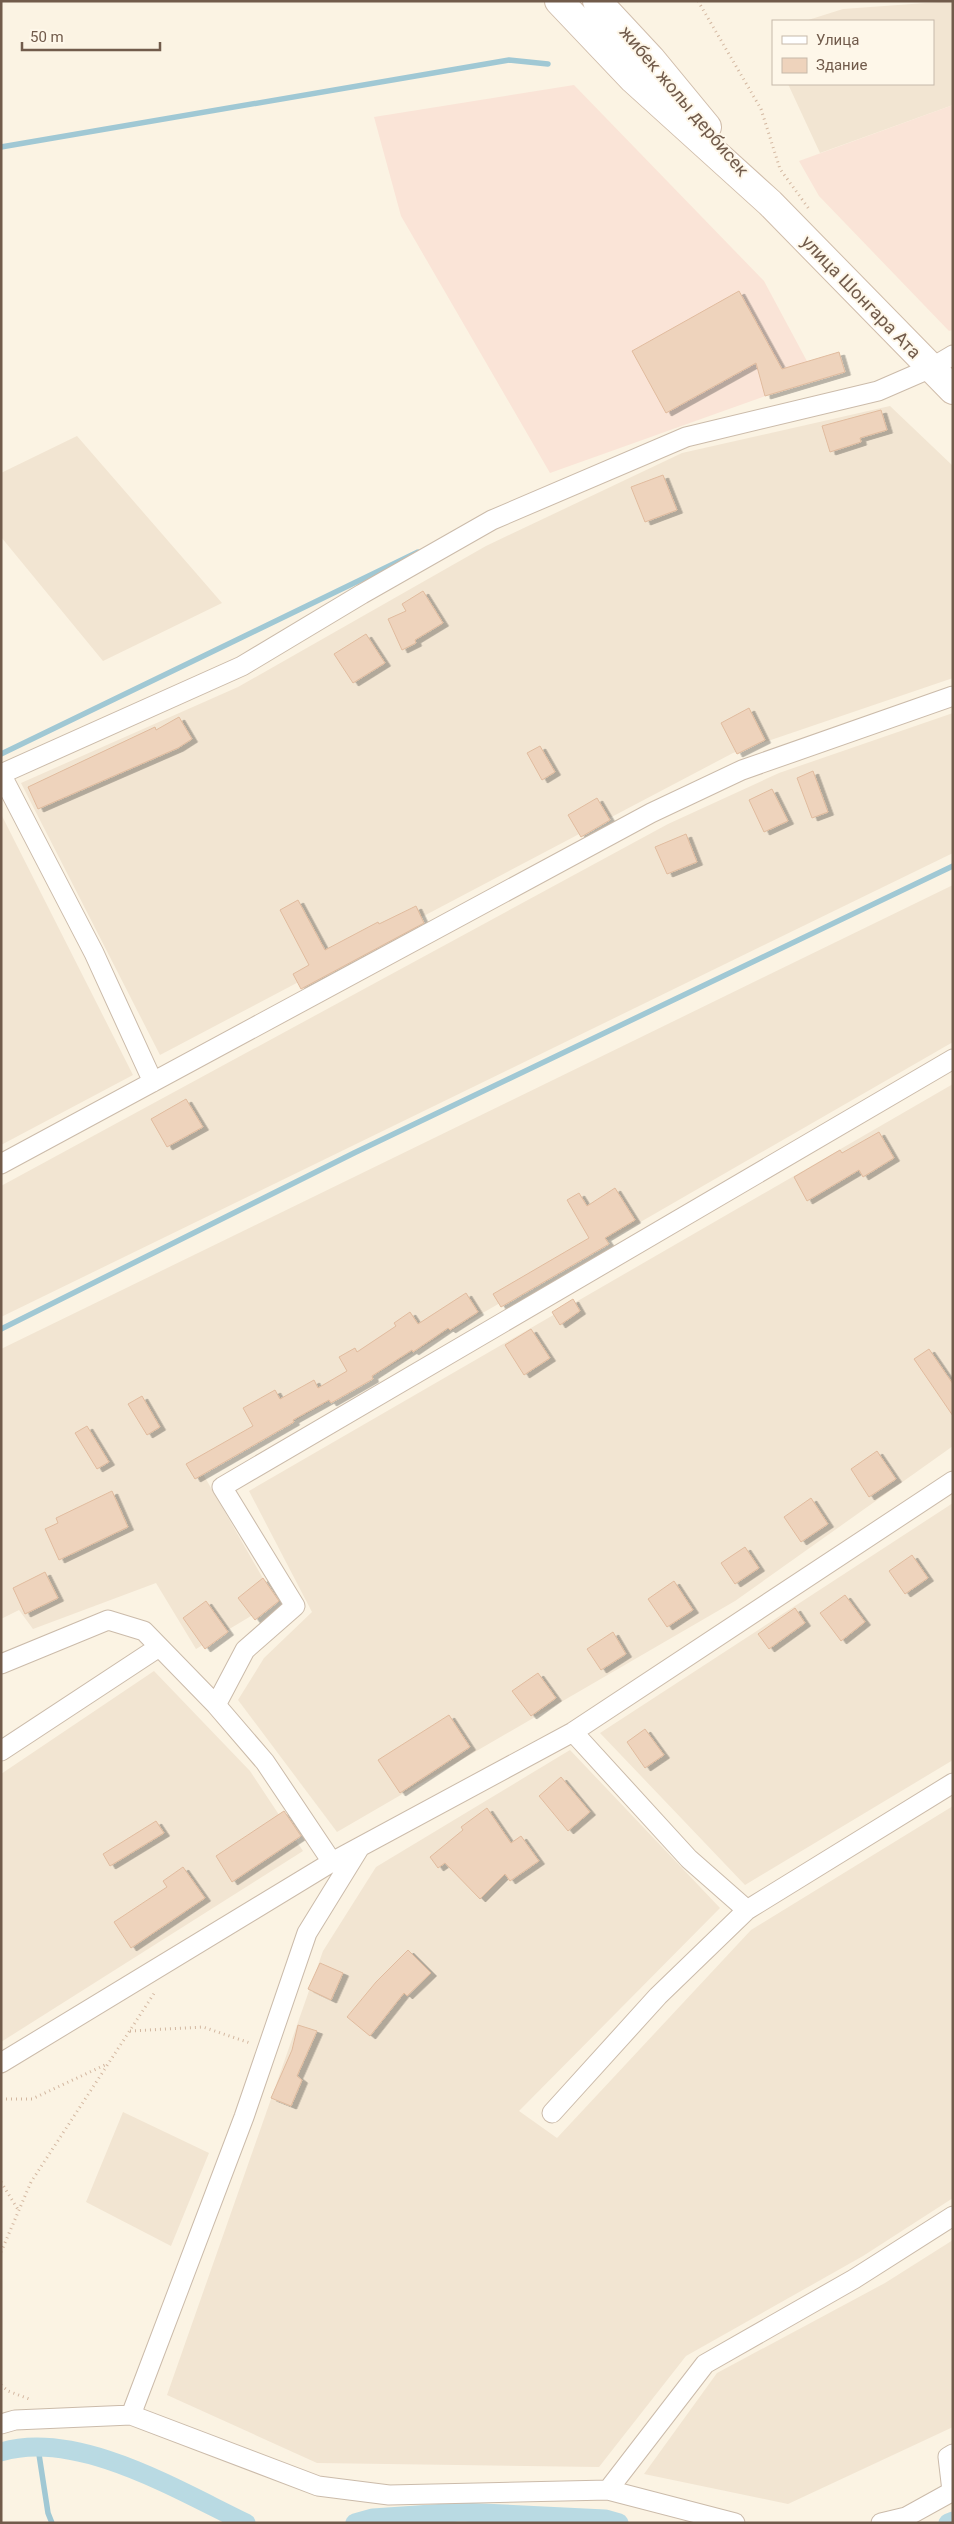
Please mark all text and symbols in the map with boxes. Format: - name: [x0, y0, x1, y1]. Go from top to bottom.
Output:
- scale bar: [22, 20, 160, 52]
- legend: [772, 20, 934, 85]
- street label: жибек жолы дербисек: [615, 21, 754, 180]
- text: 50 m: [30, 28, 64, 46]
- text: Улица: [816, 31, 859, 49]
- text: Здание: [816, 56, 867, 74]
- street label: улица Шонгара Ата: [797, 231, 925, 362]

